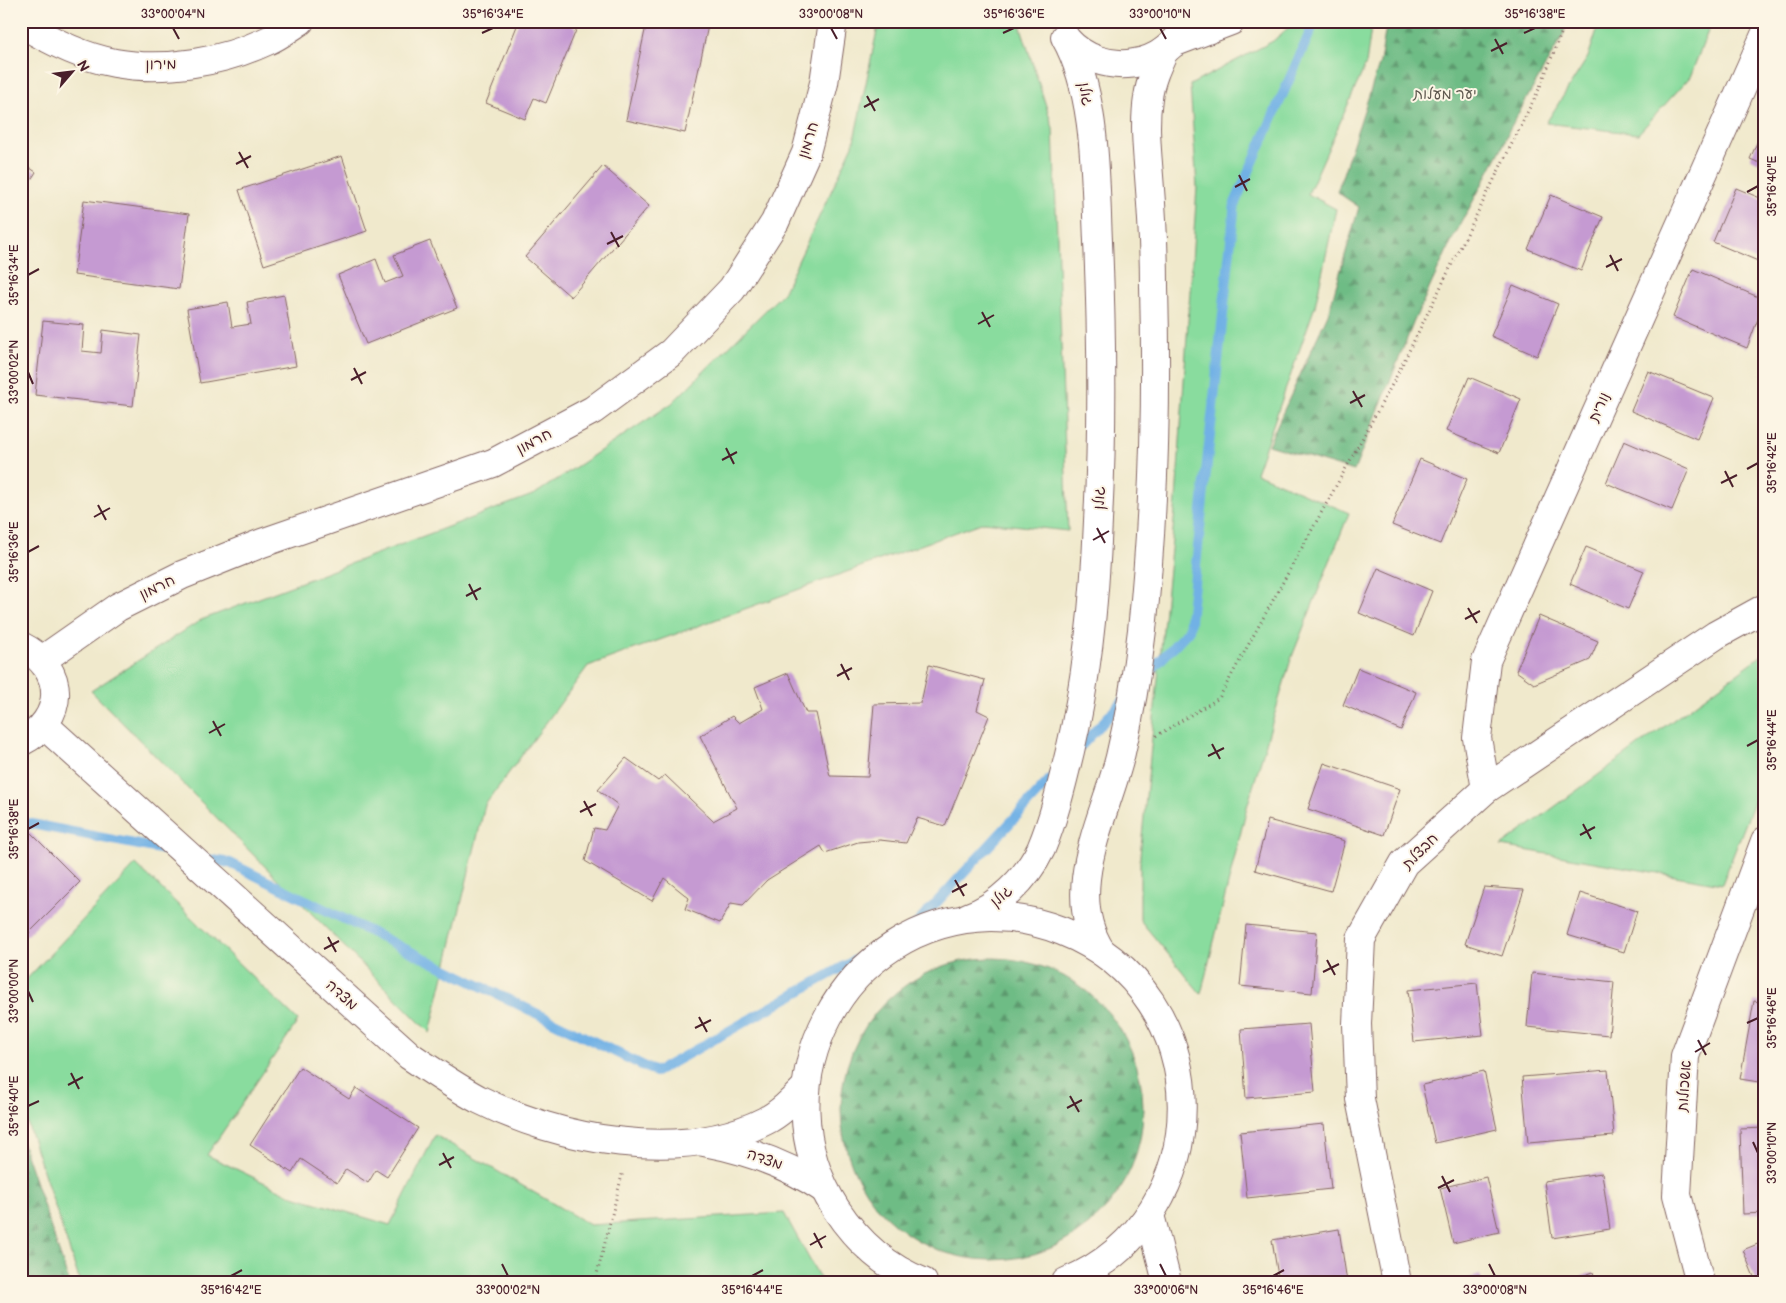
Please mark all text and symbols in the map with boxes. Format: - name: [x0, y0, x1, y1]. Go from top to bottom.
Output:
- text: 33°00'04"N: [141, 7, 205, 22]
- text: 35°16'34"E: [462, 7, 524, 22]
- text: 33°00'08"N: [799, 7, 863, 22]
- text: 35°16'36"E: [983, 7, 1045, 22]
- text: 33°00'10"N: [1129, 7, 1191, 22]
- text: 35°16'38"E: [1504, 7, 1566, 22]
- north arrow: [48, 48, 98, 98]
- street label: מירון: [145, 55, 177, 74]
- text: N: [73, 57, 93, 75]
- street label: גולן: [1074, 81, 1097, 107]
- park label: יער מעלות: [1412, 85, 1477, 104]
- street label: חרמון: [794, 119, 823, 161]
- text: 35°16'40"E: [1765, 155, 1780, 217]
- text: 35°16'34"E: [7, 244, 22, 306]
- text: 33°00'02"N: [7, 340, 22, 404]
- street label: נורית: [1584, 389, 1614, 426]
- street label: חרמון: [513, 424, 555, 459]
- text: 35°16'42"E: [1765, 432, 1780, 494]
- street label: גולן: [1090, 486, 1109, 510]
- text: 35°16'36"E: [7, 521, 22, 583]
- street label: חרמון: [136, 571, 178, 604]
- text: 35°16'44"E: [1765, 709, 1780, 771]
- text: 35°16'38"E: [7, 798, 22, 860]
- street label: חבצלת: [1398, 829, 1442, 874]
- street label: גולן: [986, 881, 1016, 911]
- text: 33°00'00"N: [7, 959, 22, 1023]
- street label: מצדה: [322, 976, 362, 1015]
- text: 35°16'46"E: [1765, 987, 1780, 1049]
- street label: אשכולות: [1673, 1059, 1696, 1113]
- text: 35°16'40"E: [7, 1075, 22, 1137]
- text: 33°00'10"N: [1765, 1122, 1780, 1184]
- street label: מצדה: [744, 1144, 785, 1175]
- text: 35°16'42"E: [200, 1283, 262, 1298]
- text: 33°00'02"N: [476, 1283, 540, 1298]
- text: 35°16'44"E: [721, 1283, 783, 1298]
- text: 33°00'06"N: [1134, 1283, 1198, 1298]
- text: 35°16'46"E: [1242, 1283, 1304, 1298]
- text: 33°00'08"N: [1463, 1283, 1527, 1298]

